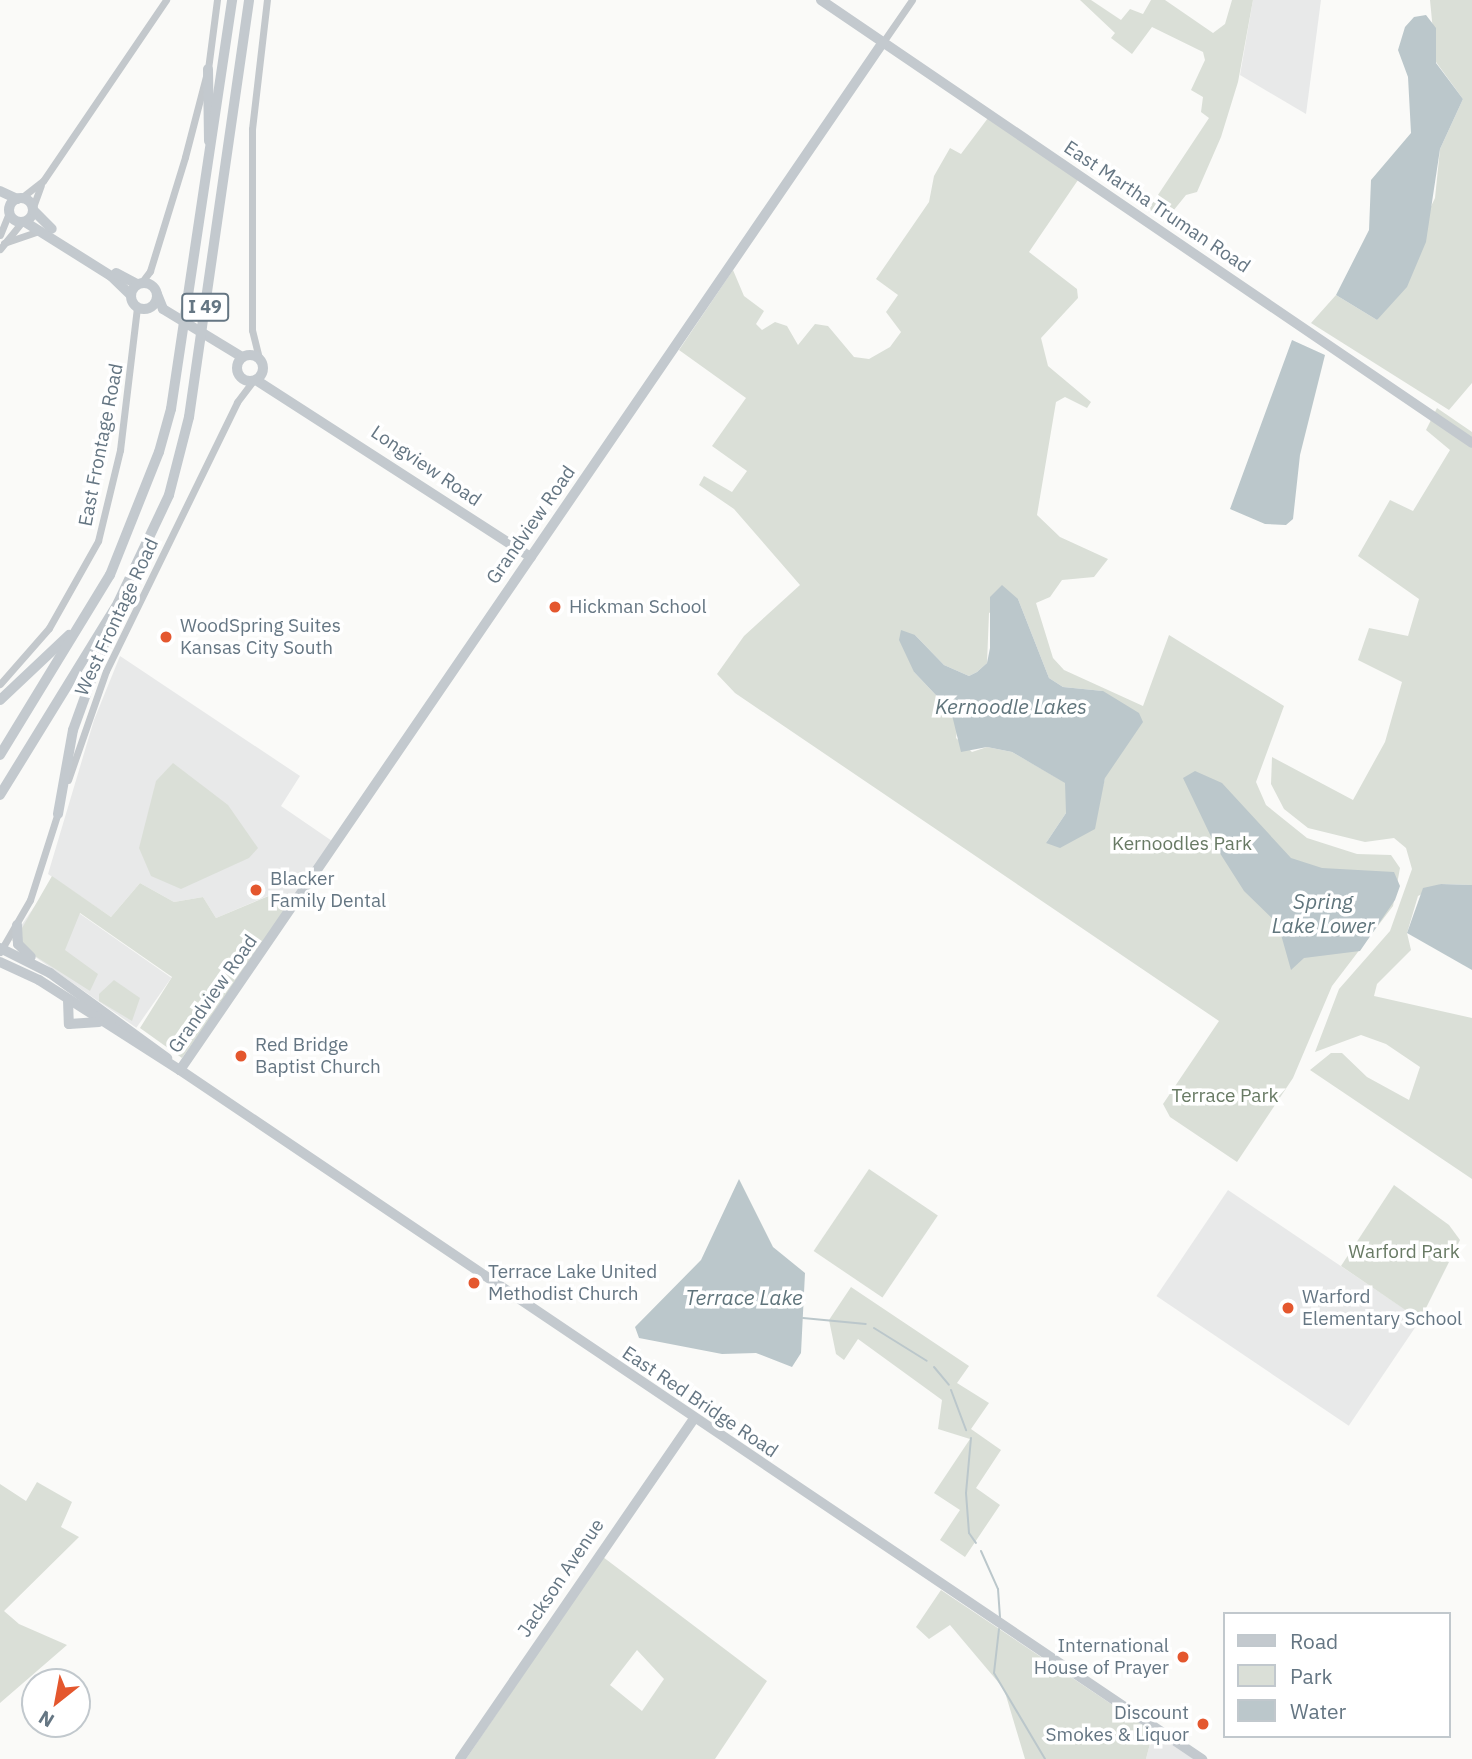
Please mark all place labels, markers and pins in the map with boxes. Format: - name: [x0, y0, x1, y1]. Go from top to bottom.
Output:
- place label: Hickman School: [569, 596, 707, 618]
- marker: Hickman School: [547, 599, 563, 615]
- place label: WoodSpring Suites Kansas City South: [180, 615, 341, 659]
- marker: WoodSpring Suites Kansas City South: [158, 629, 174, 645]
- place label: Blacker Family Dental: [270, 868, 386, 912]
- marker: Blacker Family Dental: [248, 882, 264, 898]
- place label: Red Bridge Baptist Church: [255, 1034, 381, 1078]
- marker: Red Bridge Baptist Church: [233, 1048, 249, 1064]
- place label: Terrace Lake United Methodist Church: [488, 1261, 657, 1305]
- marker: Terrace Lake United Methodist Church: [466, 1275, 482, 1291]
- place label: Warford Elementary School: [1302, 1286, 1462, 1330]
- marker: Warford Elementary School: [1280, 1300, 1296, 1316]
- place label: International House of Prayer: [1034, 1635, 1169, 1679]
- marker: International House of Prayer: [1175, 1649, 1191, 1665]
- place label: Discount Smokes & Liquor: [1046, 1702, 1189, 1746]
- marker: Discount Smokes & Liquor: [1195, 1716, 1211, 1732]

